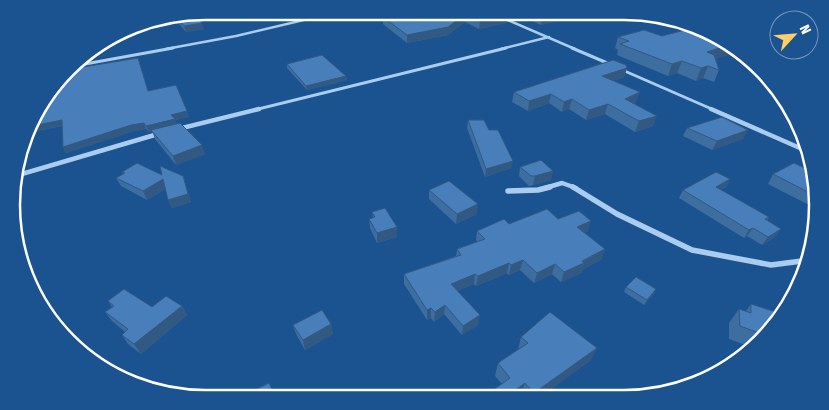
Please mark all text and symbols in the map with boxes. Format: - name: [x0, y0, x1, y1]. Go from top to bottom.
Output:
- north arrow: [769, 10, 819, 60]
- text: N: [796, 22, 815, 37]

